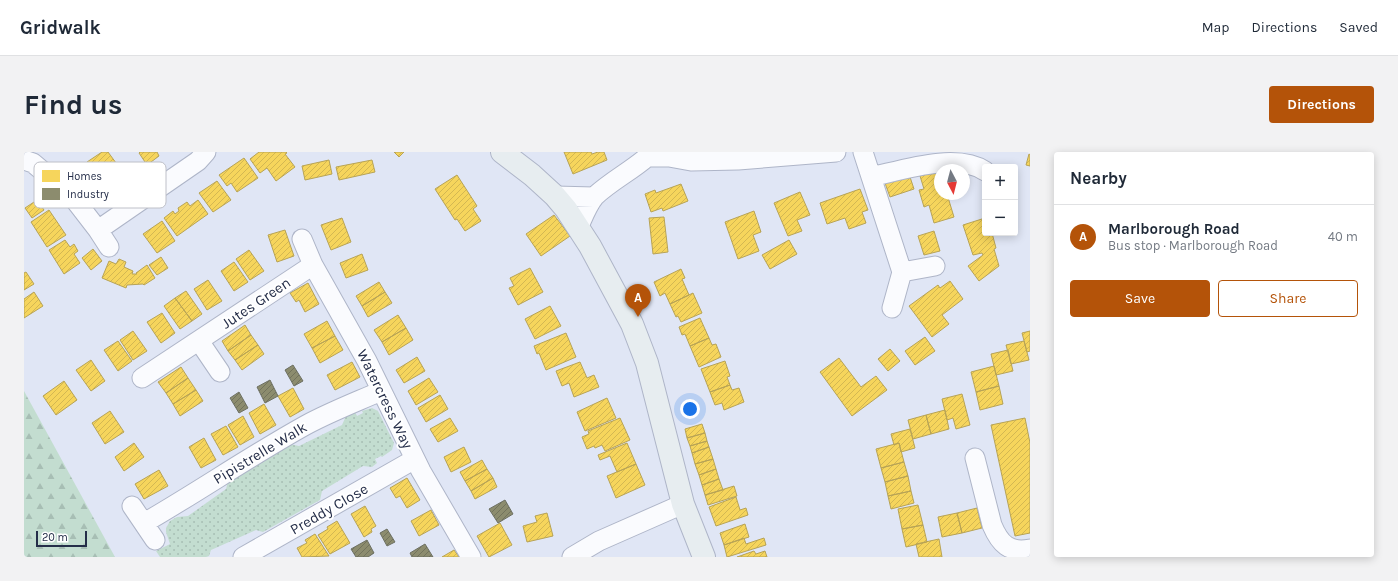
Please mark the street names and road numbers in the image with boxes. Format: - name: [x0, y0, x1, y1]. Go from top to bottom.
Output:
- street label: Jutes Green: [218, 273, 294, 333]
- street label: Watercress Way: [353, 346, 417, 452]
- street label: Pipistrelle Walk: [210, 418, 310, 488]
- street label: Preddy Close: [287, 479, 371, 539]

